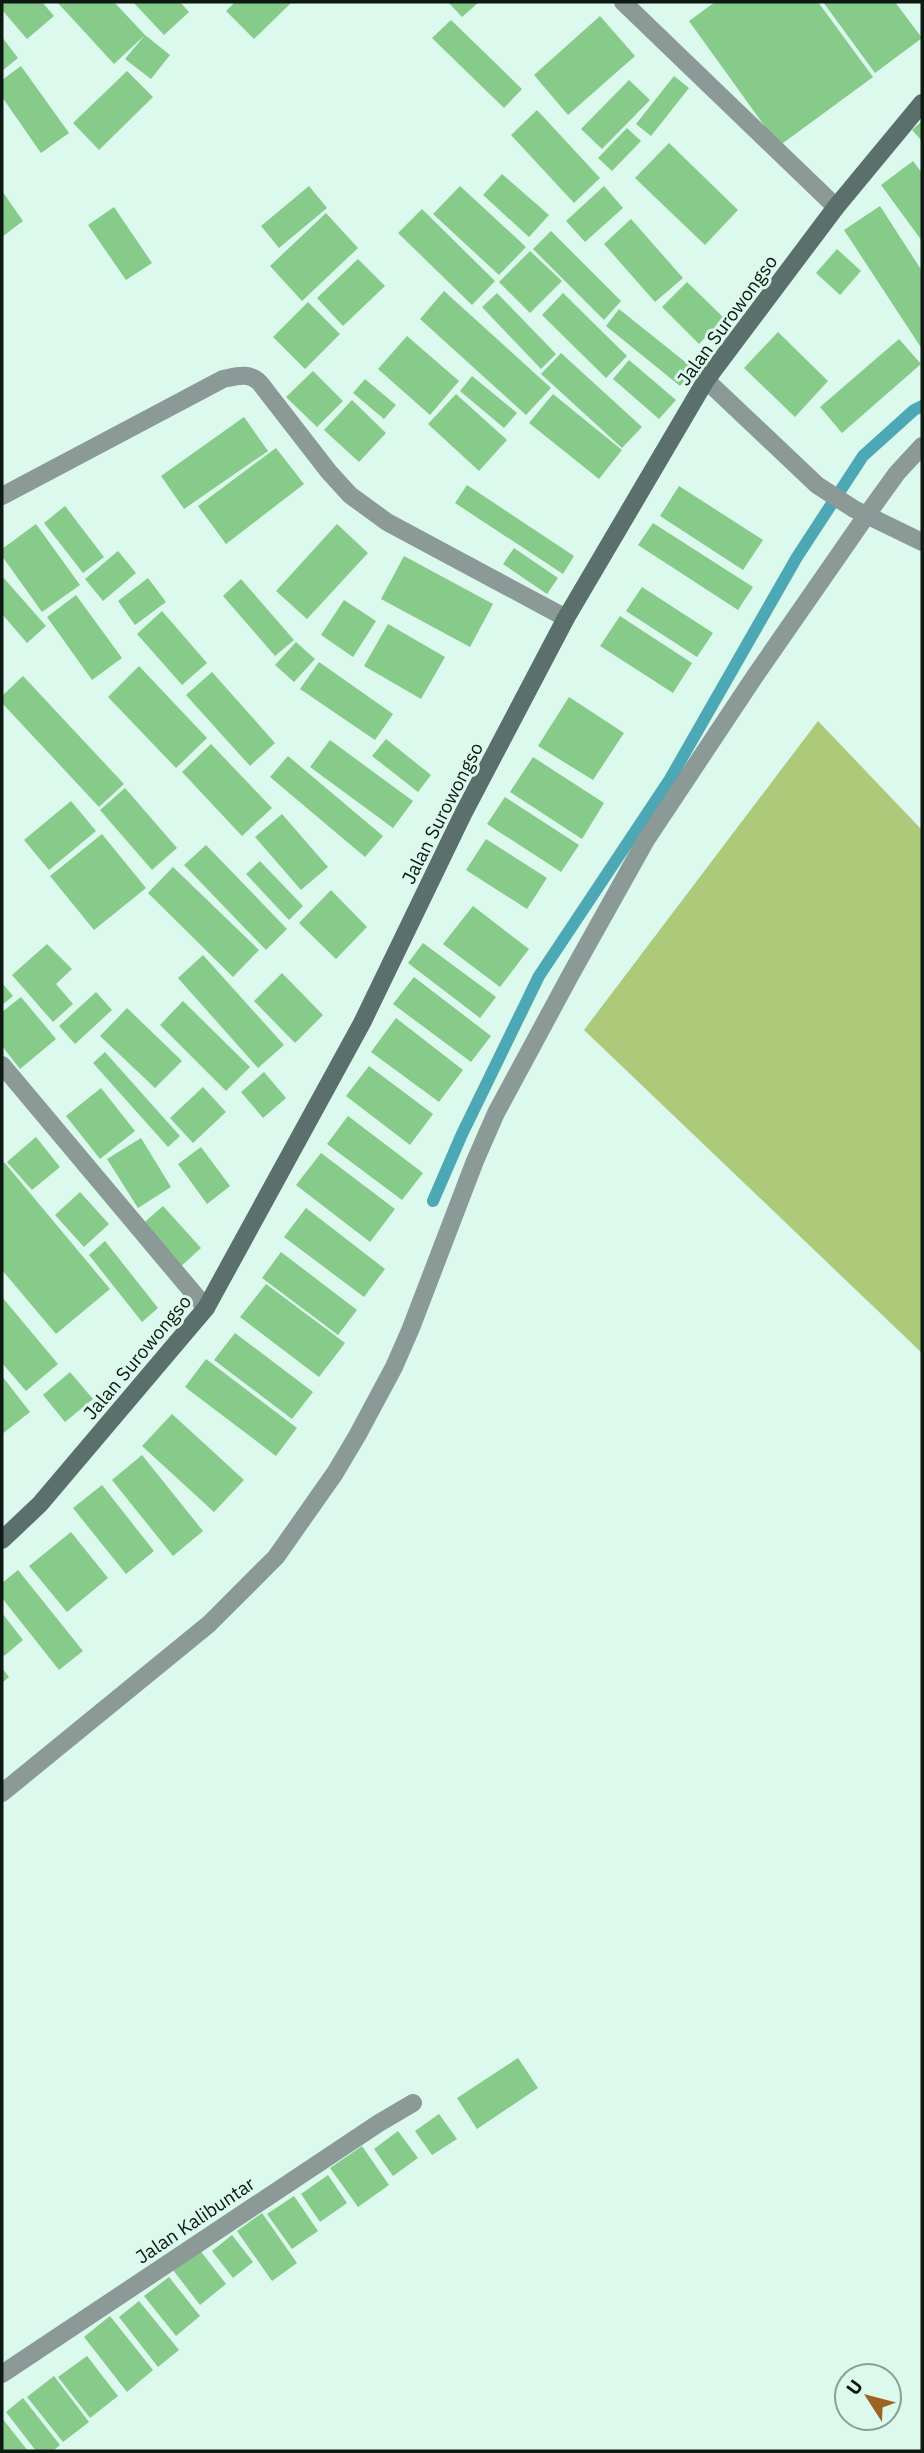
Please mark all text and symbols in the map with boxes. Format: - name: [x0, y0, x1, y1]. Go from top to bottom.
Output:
- street label: Jalan Surowongso: [672, 250, 782, 390]
- street label: Jalan Surowongso: [396, 738, 488, 888]
- street label: Jalan Surowongso: [78, 1290, 196, 1424]
- street label: Jalan Kalibuntar: [131, 2171, 259, 2269]
- north arrow: [833, 2362, 903, 2432]
- text: U: [841, 2375, 868, 2399]

